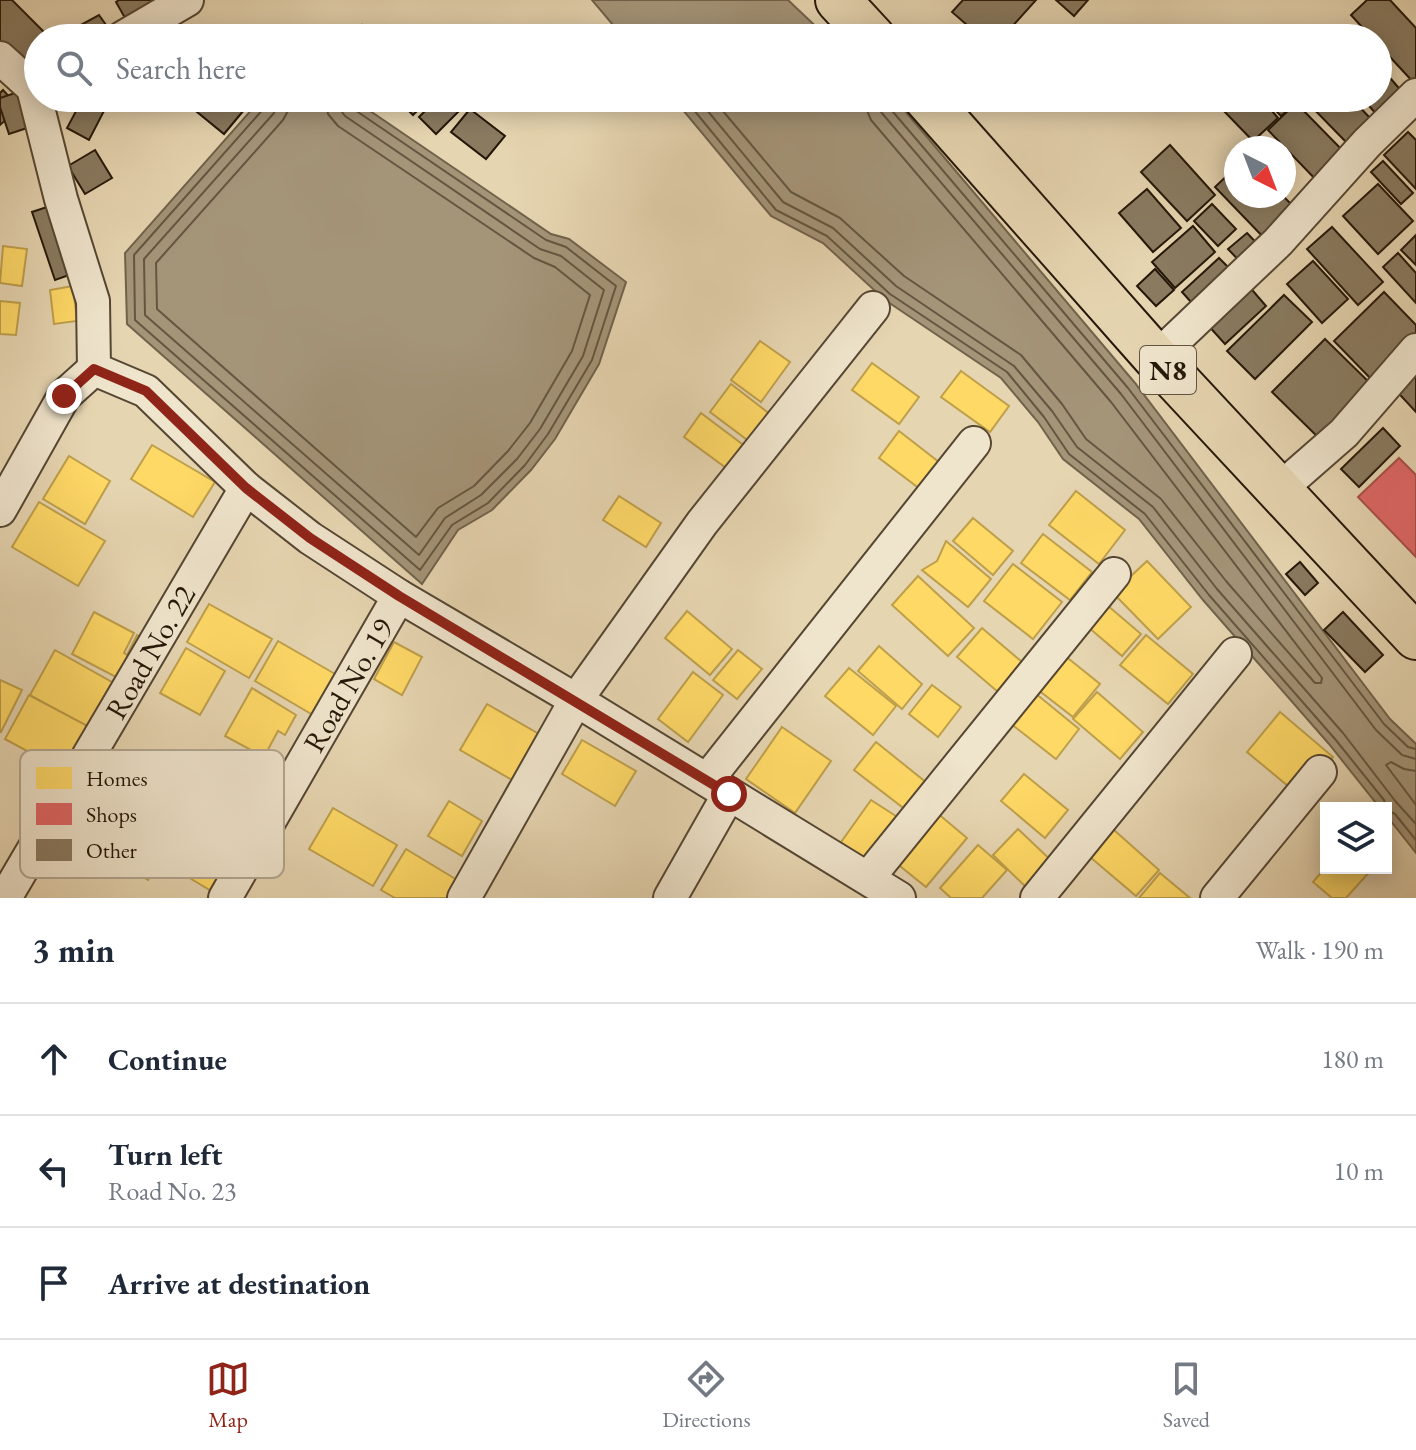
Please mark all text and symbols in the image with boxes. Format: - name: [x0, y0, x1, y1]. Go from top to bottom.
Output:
- search box: [24, 24, 1392, 112]
- icon: search: [52, 46, 96, 90]
- text: Search here: [116, 49, 246, 88]
- north arrow: [1224, 136, 1296, 208]
- road number: N8: [1140, 346, 1196, 394]
- route end: [46, 378, 82, 414]
- street label: Road No. 22: [96, 577, 204, 726]
- street label: Road No. 19: [294, 611, 402, 759]
- legend: [20, 750, 284, 878]
- text: Homes: [86, 764, 148, 793]
- route start: [711, 776, 747, 812]
- text: Shops: [86, 800, 137, 829]
- map controls: [1320, 802, 1392, 874]
- button: layers: [1320, 802, 1392, 874]
- text: Other: [86, 836, 138, 865]
- text: 3 min: [32, 928, 115, 972]
- text: Walk · 190 m: [1256, 933, 1384, 967]
- icon: ahead: [32, 1037, 76, 1081]
- text: Continue: [108, 1040, 227, 1079]
- text: 180 m: [1321, 1042, 1384, 1076]
- text: Turn left: [108, 1135, 222, 1174]
- icon: left: [32, 1149, 76, 1193]
- text: 10 m: [1334, 1154, 1384, 1188]
- text: Road No. 23: [108, 1174, 237, 1208]
- icon: arrive: [32, 1261, 76, 1305]
- text: Arrive at destination: [108, 1264, 370, 1303]
- tab: Map: [206, 1357, 250, 1434]
- tab: Directions: [662, 1357, 751, 1434]
- tab: Saved: [1163, 1357, 1210, 1434]

